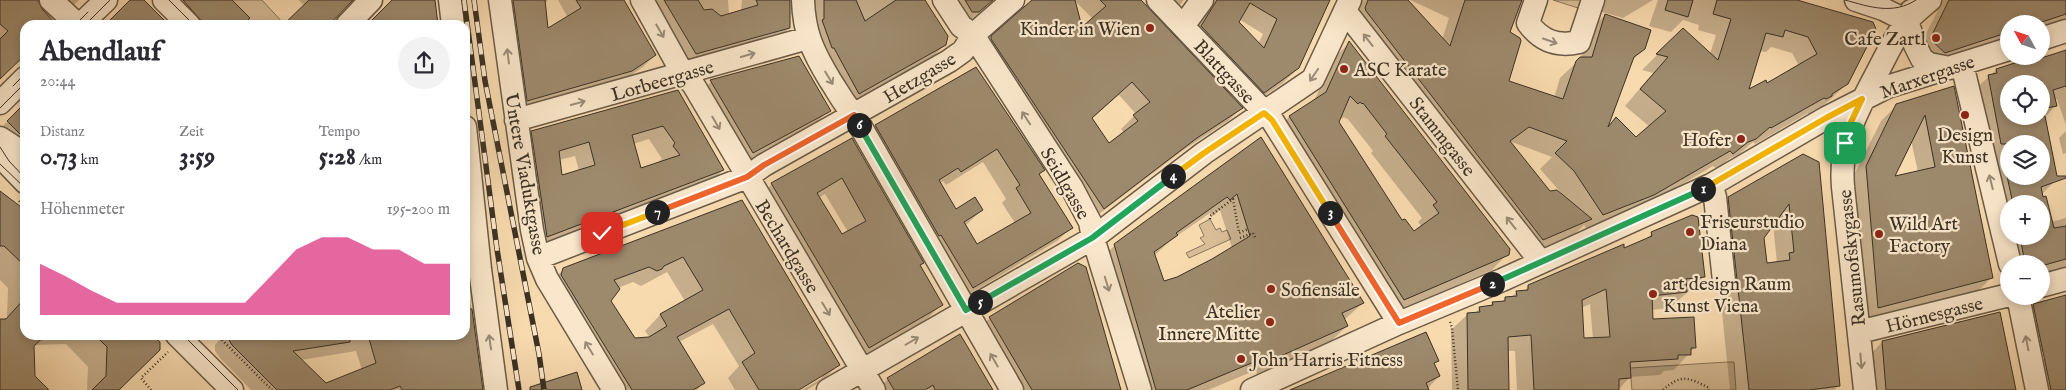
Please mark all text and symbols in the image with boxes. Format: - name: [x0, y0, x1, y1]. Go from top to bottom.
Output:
- north arrow: [2000, 15, 2050, 65]
- map controls: [2000, 15, 2050, 305]
- place label: Kinder in Wien: [1020, 18, 1140, 42]
- marker: Kinder in Wien: [1144, 22, 1156, 34]
- one-way arrow: [655, 23, 665, 37]
- place label: Cafe Zartl: [1844, 28, 1927, 52]
- marker: Cafe Zartl: [1930, 32, 1942, 44]
- one-way arrow: [1362, 34, 1373, 47]
- text: Abendlauf: [40, 35, 161, 70]
- street label: Blattgasse: [1188, 35, 1260, 110]
- button: share: [398, 37, 450, 89]
- one-way arrow: [1542, 37, 1558, 46]
- street label: Hetzgasse: [879, 48, 961, 110]
- one-way arrow: [502, 49, 512, 65]
- one-way arrow: [740, 50, 756, 60]
- street label: Marxergasse: [1877, 50, 1978, 105]
- street label: Lorbeergasse: [608, 56, 717, 108]
- place label: ASC Karate: [1353, 59, 1447, 83]
- marker: ASC Karate: [1338, 63, 1350, 75]
- one-way arrow: [1308, 68, 1319, 82]
- one-way arrow: [824, 70, 834, 84]
- text: 20:44: [40, 72, 75, 92]
- button: locate: [2000, 75, 2050, 125]
- street label: Untere Viaduktgasse: [498, 92, 550, 257]
- street label: Stammgasse: [1403, 93, 1480, 182]
- one-way arrow: [569, 98, 585, 107]
- marker: Design Kunst: [1959, 109, 1971, 121]
- one-way arrow: [1021, 111, 1031, 125]
- pin: 6: [846, 112, 872, 138]
- one-way arrow: [711, 116, 721, 131]
- text: 6: [857, 116, 862, 134]
- pin: [1824, 122, 1866, 164]
- text: Distanz: [40, 123, 85, 141]
- text: Zeit: [179, 123, 204, 141]
- text: Tempo: [319, 123, 360, 141]
- place label: Design Kunst: [1937, 124, 1993, 170]
- place label: Hofer: [1682, 129, 1731, 153]
- icon: arrive: [1831, 129, 1859, 157]
- marker: Hofer: [1735, 133, 1747, 145]
- button: layers: [2000, 135, 2050, 185]
- text: 0.73: [40, 141, 77, 173]
- text: 3:59: [179, 141, 215, 173]
- text: 5:28: [319, 141, 356, 173]
- street label: Seidlgasse: [1034, 144, 1095, 225]
- text: km: [77, 151, 99, 169]
- text: /km: [356, 151, 382, 169]
- pin: 4: [1160, 164, 1186, 188]
- text: 4: [1170, 167, 1177, 185]
- one-way arrow: [1985, 175, 1995, 191]
- pin: 1: [1690, 176, 1716, 202]
- text: 1: [1701, 180, 1706, 198]
- street label: Rasumofskygasse: [1834, 188, 1872, 327]
- button: +: [2000, 195, 2050, 245]
- street label: Bechardgasse: [749, 196, 824, 299]
- text: Höhenmeter: [40, 200, 125, 220]
- text: 195–200 m: [387, 200, 450, 220]
- pin: 7: [644, 200, 670, 224]
- pin: 3: [1318, 200, 1342, 226]
- text: 7: [654, 203, 661, 221]
- text: 3: [1328, 204, 1333, 222]
- place label: Friseurstudio Diana: [1700, 211, 1805, 257]
- pin: [581, 212, 623, 254]
- place label: Wild Art Factory: [1889, 213, 1958, 259]
- one-way arrow: [1505, 217, 1516, 230]
- icon: check: [588, 219, 616, 247]
- marker: Friseurstudio Diana: [1684, 226, 1696, 238]
- marker: Wild Art Factory: [1873, 228, 1885, 240]
- button: −: [2000, 255, 2050, 305]
- pin: 2: [1480, 272, 1504, 296]
- place label: art design Raum Kunst Viena: [1663, 273, 1791, 319]
- text: 2: [1489, 275, 1496, 293]
- one-way arrow: [1102, 276, 1112, 292]
- place label: Sofiensäle: [1281, 279, 1360, 303]
- marker: Sofiensäle: [1265, 283, 1277, 295]
- marker: art design Raum Kunst Viena: [1647, 288, 1659, 300]
- pin: 5: [968, 290, 992, 314]
- street label: Hörnesgasse: [1883, 292, 1986, 340]
- text: 5: [978, 293, 983, 311]
- place label: Atelier Innere Mitte: [1158, 301, 1260, 347]
- one-way arrow: [821, 302, 831, 316]
- marker: Atelier Innere Mitte: [1264, 316, 1276, 328]
- one-way arrow: [485, 334, 495, 350]
- one-way arrow: [904, 336, 919, 346]
- one-way arrow: [2022, 336, 2032, 352]
- one-way arrow: [583, 342, 593, 356]
- place label: John Harris Fitness: [1249, 349, 1403, 373]
- one-way arrow: [989, 353, 999, 367]
- marker: John Harris Fitness: [1235, 353, 1247, 365]
- one-way arrow: [1856, 353, 1866, 369]

